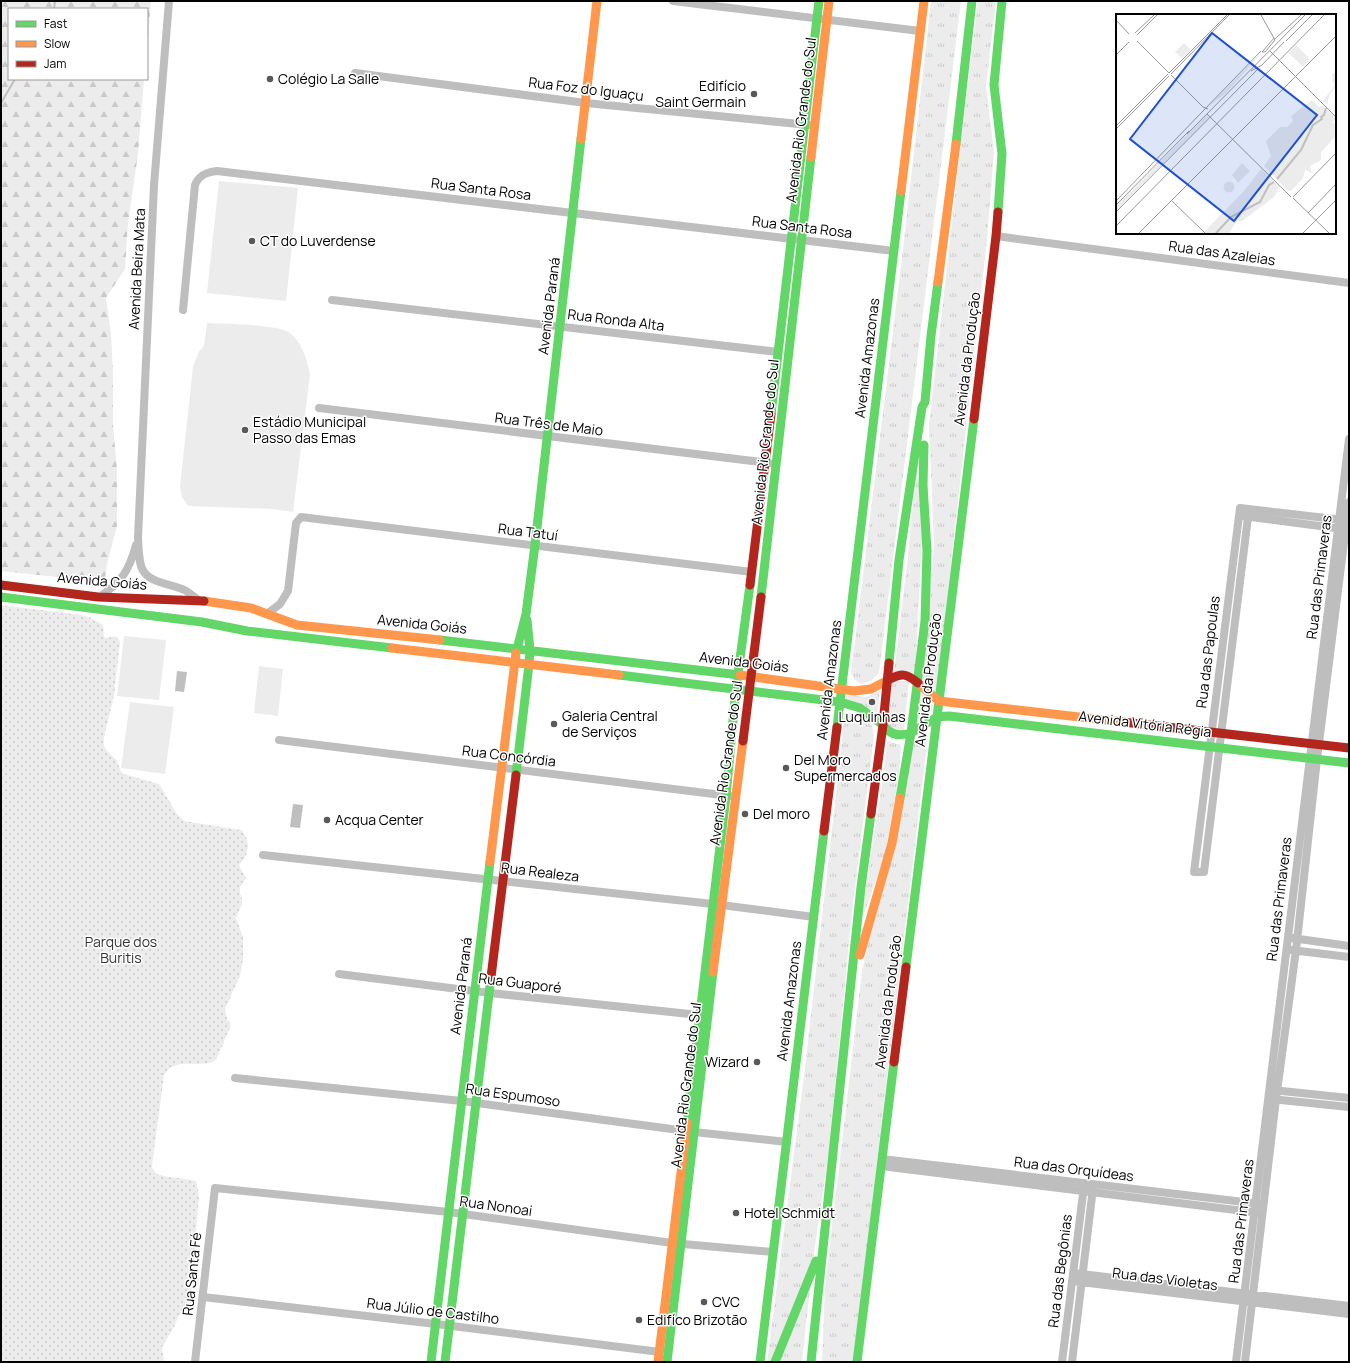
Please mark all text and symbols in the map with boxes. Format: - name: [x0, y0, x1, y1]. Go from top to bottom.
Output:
- legend: [8, 8, 148, 80]
- inset map: [1116, 14, 1336, 234]
- text: Fast: [44, 15, 68, 32]
- text: Slow: [44, 35, 70, 52]
- street label: Avenida Rio Grande do Sul: [781, 36, 820, 204]
- text: Jam: [44, 55, 66, 72]
- place label: Colégio La Salle: [278, 69, 379, 88]
- street label: Rua Foz do Iguaçu: [527, 72, 645, 105]
- marker: Colégio La Salle: [265, 74, 275, 84]
- place label: Edifício Saint Germain: [655, 76, 746, 111]
- marker: Edifício Saint Germain: [749, 89, 759, 99]
- street label: Rua Santa Rosa: [430, 173, 532, 204]
- street label: Avenida Beira Mata: [124, 208, 149, 330]
- street label: Rua Santa Rosa: [751, 211, 853, 242]
- place label: CT do Luverdense: [260, 231, 376, 250]
- marker: CT do Luverdense: [247, 236, 257, 246]
- street label: Rua das Azaleias: [1168, 236, 1277, 269]
- street label: Avenida Paraná: [533, 256, 564, 356]
- street label: Avenida da Produção: [949, 291, 984, 427]
- street label: Avenida Amazonas: [850, 297, 883, 419]
- street label: Rua Ronda Alta: [567, 304, 666, 335]
- street label: Avenida Rio Grande do Sul: [746, 358, 783, 526]
- street label: Rua Três de Maio: [494, 407, 604, 440]
- place label: Estádio Municipal Passo das Emas: [253, 412, 366, 447]
- marker: Estádio Municipal Passo das Emas: [240, 425, 250, 435]
- street label: Rua das Primaveras: [1301, 514, 1336, 640]
- street label: Rua Tatuí: [497, 518, 559, 545]
- street label: Avenida Goiás: [56, 567, 148, 594]
- street label: Rua das Papoulas: [1191, 595, 1224, 709]
- street label: Avenida Goiás: [376, 609, 468, 638]
- street label: Avenida da Produção: [910, 612, 945, 748]
- street label: Avenida Amazonas: [812, 619, 845, 741]
- street label: Avenida Goiás: [698, 647, 790, 676]
- street label: Avenida Rio Grande do Sul: [705, 679, 746, 847]
- marker: Luquinhas: [867, 697, 877, 707]
- place label: Galeria Central de Serviços: [562, 706, 658, 741]
- street label: Avenida Vitória Régia: [1077, 706, 1213, 741]
- place label: Luquinhas: [838, 707, 906, 726]
- marker: Galeria Central de Serviços: [549, 719, 559, 729]
- street label: Rua Concórdia: [461, 740, 557, 771]
- place label: Del Moro Supermercados: [794, 750, 897, 785]
- marker: Del Moro Supermercados: [781, 763, 791, 773]
- place label: Del moro: [753, 804, 810, 823]
- marker: Del moro: [740, 809, 750, 819]
- place label: Acqua Center: [335, 810, 424, 829]
- marker: Acqua Center: [322, 815, 332, 825]
- street label: Rua das Primaveras: [1261, 836, 1296, 962]
- street label: Rua Realeza: [500, 857, 580, 886]
- park label: Parque dos Buritis: [85, 932, 157, 967]
- street label: Avenida da Produção: [870, 934, 905, 1070]
- street label: Avenida Paraná: [445, 936, 476, 1036]
- street label: Avenida Amazonas: [772, 940, 805, 1062]
- street label: Rua Guaporé: [477, 968, 563, 997]
- street label: Avenida Rio Grande do Sul: [666, 1001, 705, 1169]
- place label: Wizard: [705, 1052, 749, 1071]
- marker: Wizard: [752, 1057, 762, 1067]
- street label: Rua Espumoso: [465, 1078, 562, 1111]
- street label: Rua das Orquídeas: [1013, 1152, 1135, 1185]
- street label: Rua das Primaveras: [1223, 1158, 1258, 1284]
- street label: Rua Nonoai: [459, 1191, 534, 1220]
- place label: Hotel Schmidt: [744, 1203, 836, 1222]
- marker: Hotel Schmidt: [731, 1208, 741, 1218]
- street label: Rua das Begônias: [1043, 1213, 1076, 1329]
- street label: Rua Santa Fé: [178, 1231, 205, 1317]
- street label: Rua das Violetas: [1111, 1263, 1219, 1294]
- place label: CVC: [712, 1292, 740, 1311]
- street label: Rua Júlio de Castilho: [366, 1293, 500, 1328]
- marker: CVC: [699, 1297, 709, 1307]
- place label: Edifíco Brizotão: [647, 1310, 747, 1329]
- marker: Edifíco Brizotão: [634, 1315, 644, 1325]

